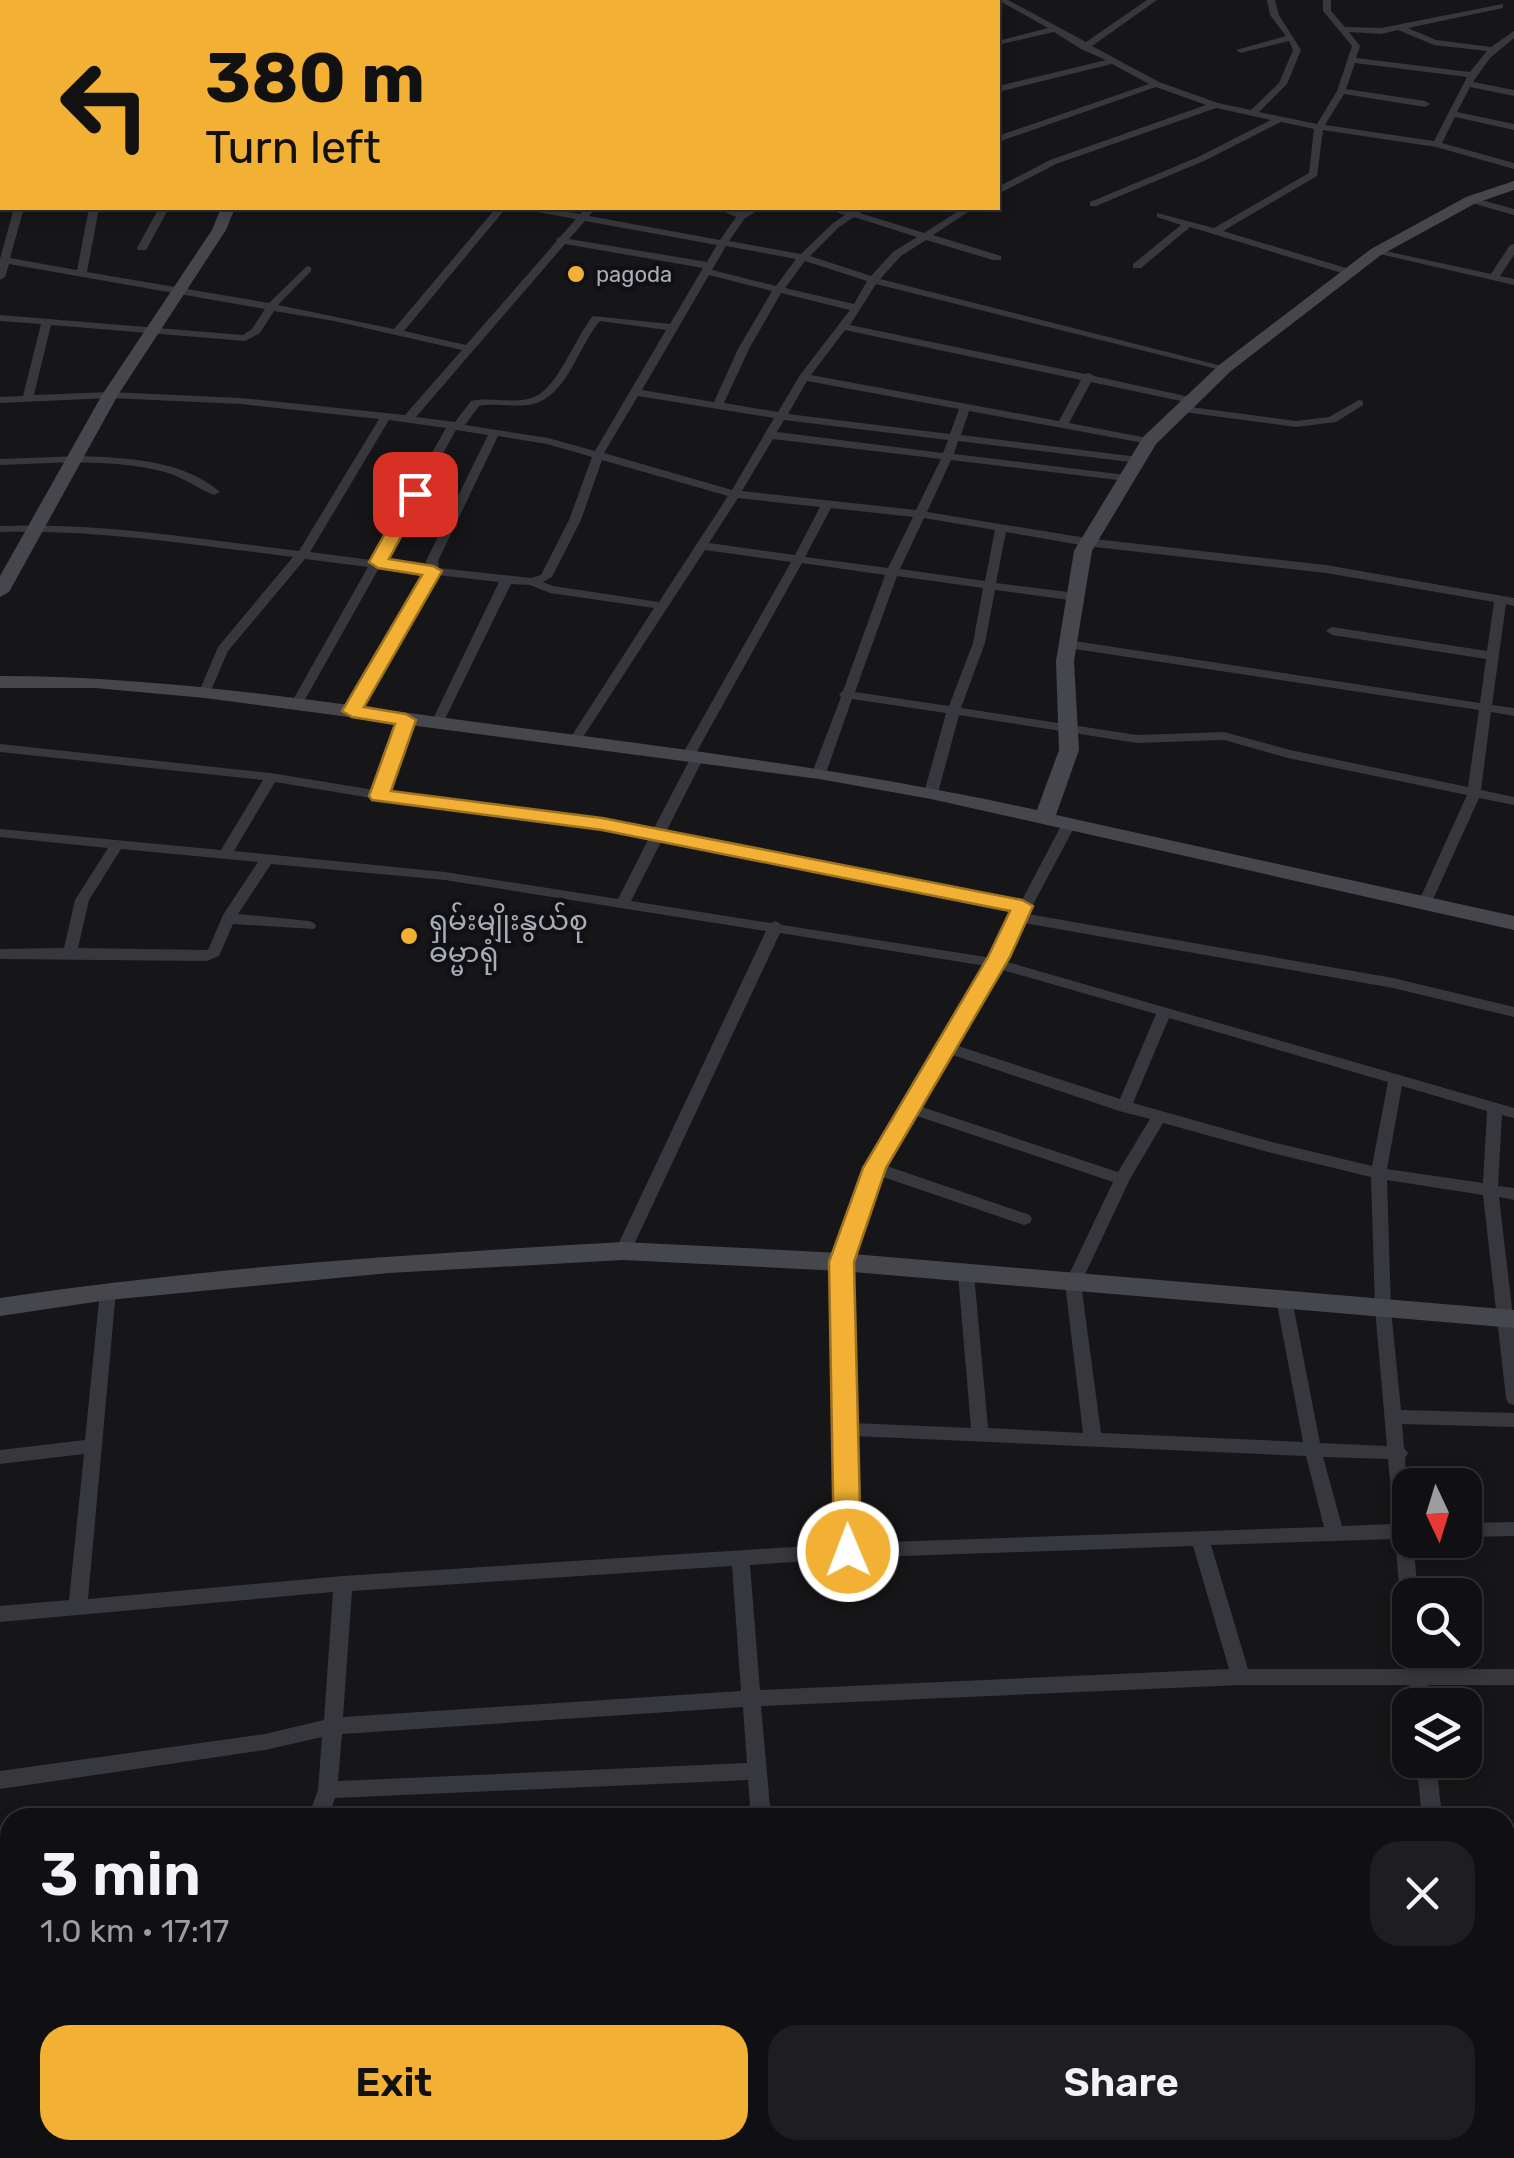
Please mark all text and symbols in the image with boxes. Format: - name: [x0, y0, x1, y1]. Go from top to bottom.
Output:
- text: 380 m: [205, 37, 425, 120]
- icon: left: [40, 40, 170, 170]
- text: Turn left: [205, 121, 381, 174]
- place label: pagoda: [596, 261, 672, 288]
- marker: pagoda: [565, 263, 587, 285]
- pin: [373, 452, 458, 537]
- icon: arrive: [388, 467, 443, 522]
- place label: ရှမ်းမျိုးနွယ်စု ဓမ္မာရုံ: [429, 902, 588, 976]
- marker: ရှမ်းမျိုးနွယ်စု ဓမ္မာရုံ: [398, 925, 420, 947]
- north arrow: [1392, 1468, 1482, 1558]
- map controls: [1392, 1468, 1482, 1778]
- position arrow: [796, 1499, 900, 1603]
- button: search: [1392, 1578, 1482, 1668]
- button: layers: [1392, 1688, 1482, 1778]
- text: 3 min: [40, 1839, 201, 1910]
- button: close: [1370, 1841, 1475, 1946]
- text: 1.0 km · 17:17: [40, 1912, 229, 1950]
- button: Exit: [40, 2025, 748, 2140]
- button: Share: [768, 2025, 1475, 2140]

